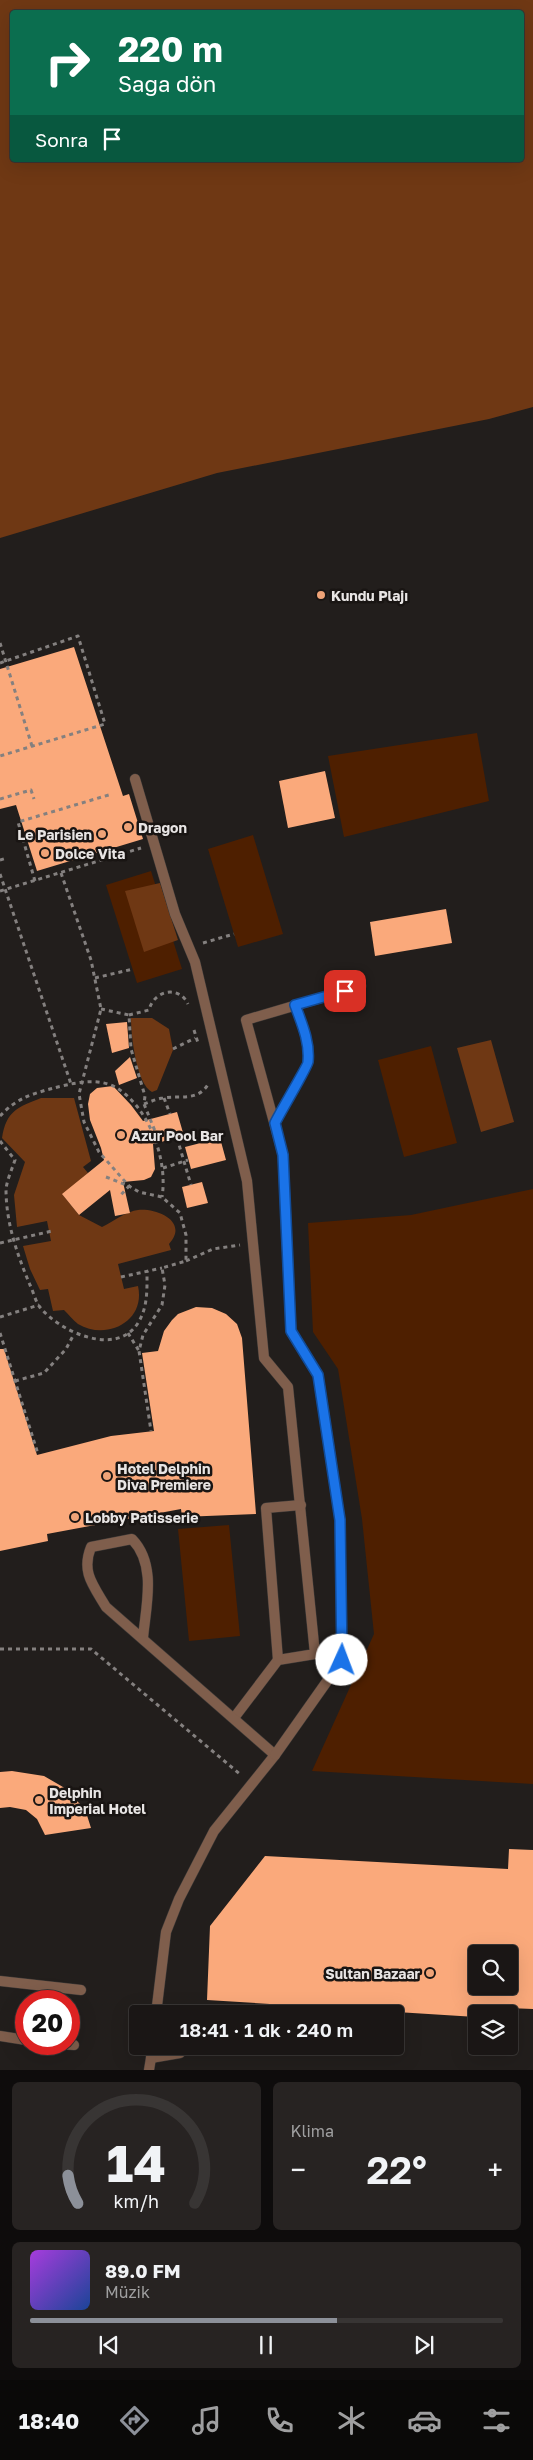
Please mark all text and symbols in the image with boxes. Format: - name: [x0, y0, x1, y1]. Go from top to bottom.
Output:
- text: 220 m: [118, 28, 223, 70]
- icon: right: [35, 30, 100, 95]
- text: Sağa dön: [118, 70, 216, 97]
- icon: arrive: [98, 125, 126, 153]
- text: Sonra: [35, 128, 88, 151]
- place label: Kundu Plajı: [331, 587, 408, 604]
- marker: Kundu Plajı: [315, 589, 327, 601]
- place label: Dragon: [138, 819, 187, 836]
- marker: Dragon: [122, 821, 134, 833]
- place label: Le Parisien: [17, 826, 92, 843]
- marker: Le Parisien: [96, 828, 108, 840]
- place label: Dolce Vita: [55, 845, 125, 862]
- marker: Dolce Vita: [39, 847, 51, 859]
- pin: [324, 970, 366, 1012]
- icon: arrive: [331, 977, 359, 1005]
- place label: Azur Pool Bar: [131, 1127, 224, 1144]
- marker: Azur Pool Bar: [115, 1129, 127, 1141]
- place label: Hotel Delphin Diva Premiere: [117, 1460, 211, 1493]
- marker: Hotel Delphin Diva Premiere: [101, 1470, 113, 1482]
- place label: Lobby Patisserie: [85, 1509, 198, 1526]
- marker: Lobby Patisserie: [69, 1511, 81, 1523]
- position arrow: [315, 1633, 367, 1685]
- place label: Delphin Imperial Hotel: [49, 1784, 146, 1817]
- marker: Delphin Imperial Hotel: [33, 1794, 45, 1806]
- map controls: [468, 1945, 518, 2055]
- button: search: [468, 1945, 518, 1995]
- place label: Sultan Bazaar: [325, 1965, 421, 1982]
- marker: Sultan Bazaar: [424, 1967, 436, 1979]
- speed limit sign: 20: [15, 1990, 80, 2055]
- button: layers: [468, 2005, 518, 2055]
- text: 18:41 · 1 dk · 240 m: [180, 2018, 353, 2041]
- text: Klima: [291, 2121, 334, 2141]
- text: 14: [107, 2131, 166, 2193]
- text: 22°: [367, 2147, 427, 2192]
- text: −: [291, 2153, 306, 2186]
- text: +: [488, 2153, 503, 2186]
- text: km/h: [114, 2190, 159, 2212]
- text: 89.0 FM: [105, 2259, 181, 2282]
- text: Müzik: [105, 2282, 150, 2302]
- icon: previous: [95, 2331, 123, 2359]
- icon: pause: [252, 2331, 280, 2359]
- icon: next: [410, 2331, 438, 2359]
- icon: directions: [117, 2403, 152, 2438]
- icon: music: [189, 2403, 224, 2438]
- icon: phone: [262, 2403, 297, 2438]
- icon: climate: [334, 2403, 369, 2438]
- icon: car: [407, 2403, 442, 2438]
- icon: filters: [479, 2403, 514, 2438]
- text: 18:40: [19, 2407, 79, 2434]

